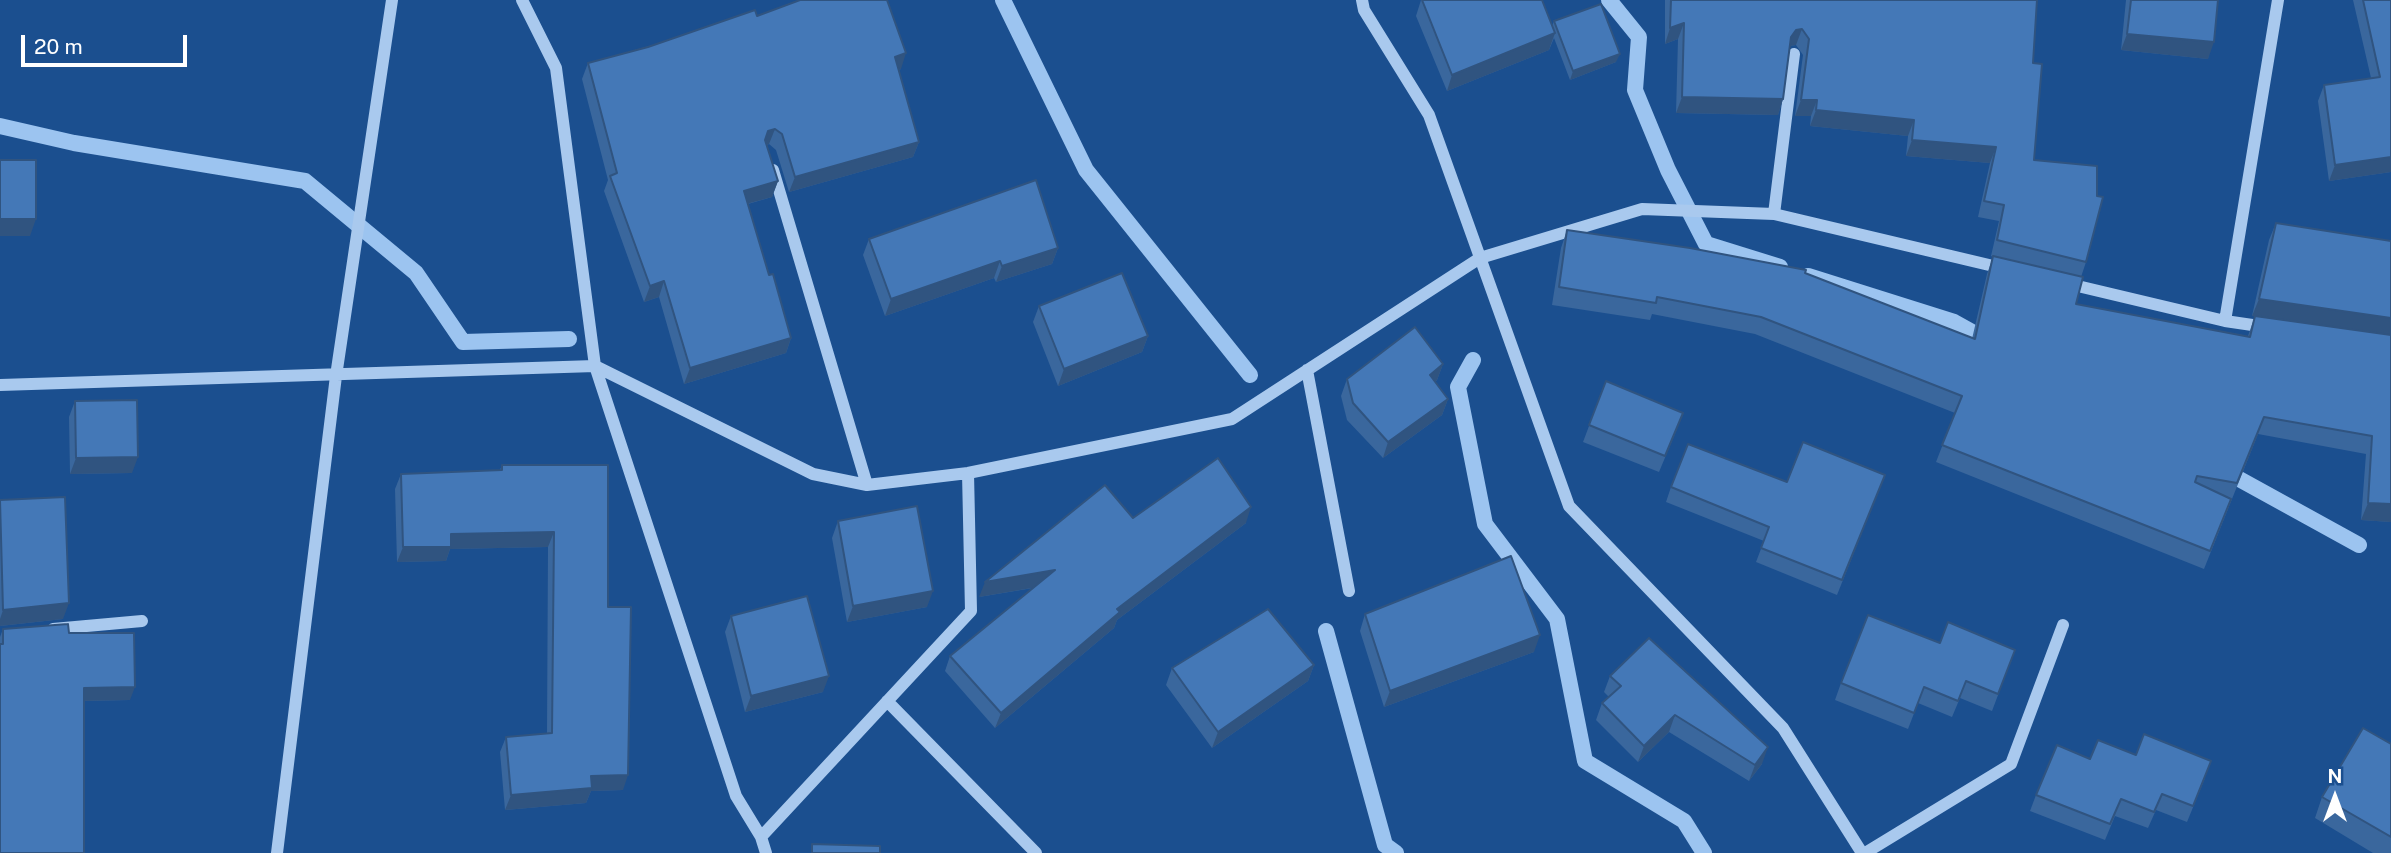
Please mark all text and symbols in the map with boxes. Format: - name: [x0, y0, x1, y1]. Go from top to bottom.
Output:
- scale bar: [24, 21, 191, 65]
- text: 20 m: [34, 34, 83, 59]
- north arrow: [2300, 762, 2370, 832]
- text: N: [2328, 765, 2342, 787]

